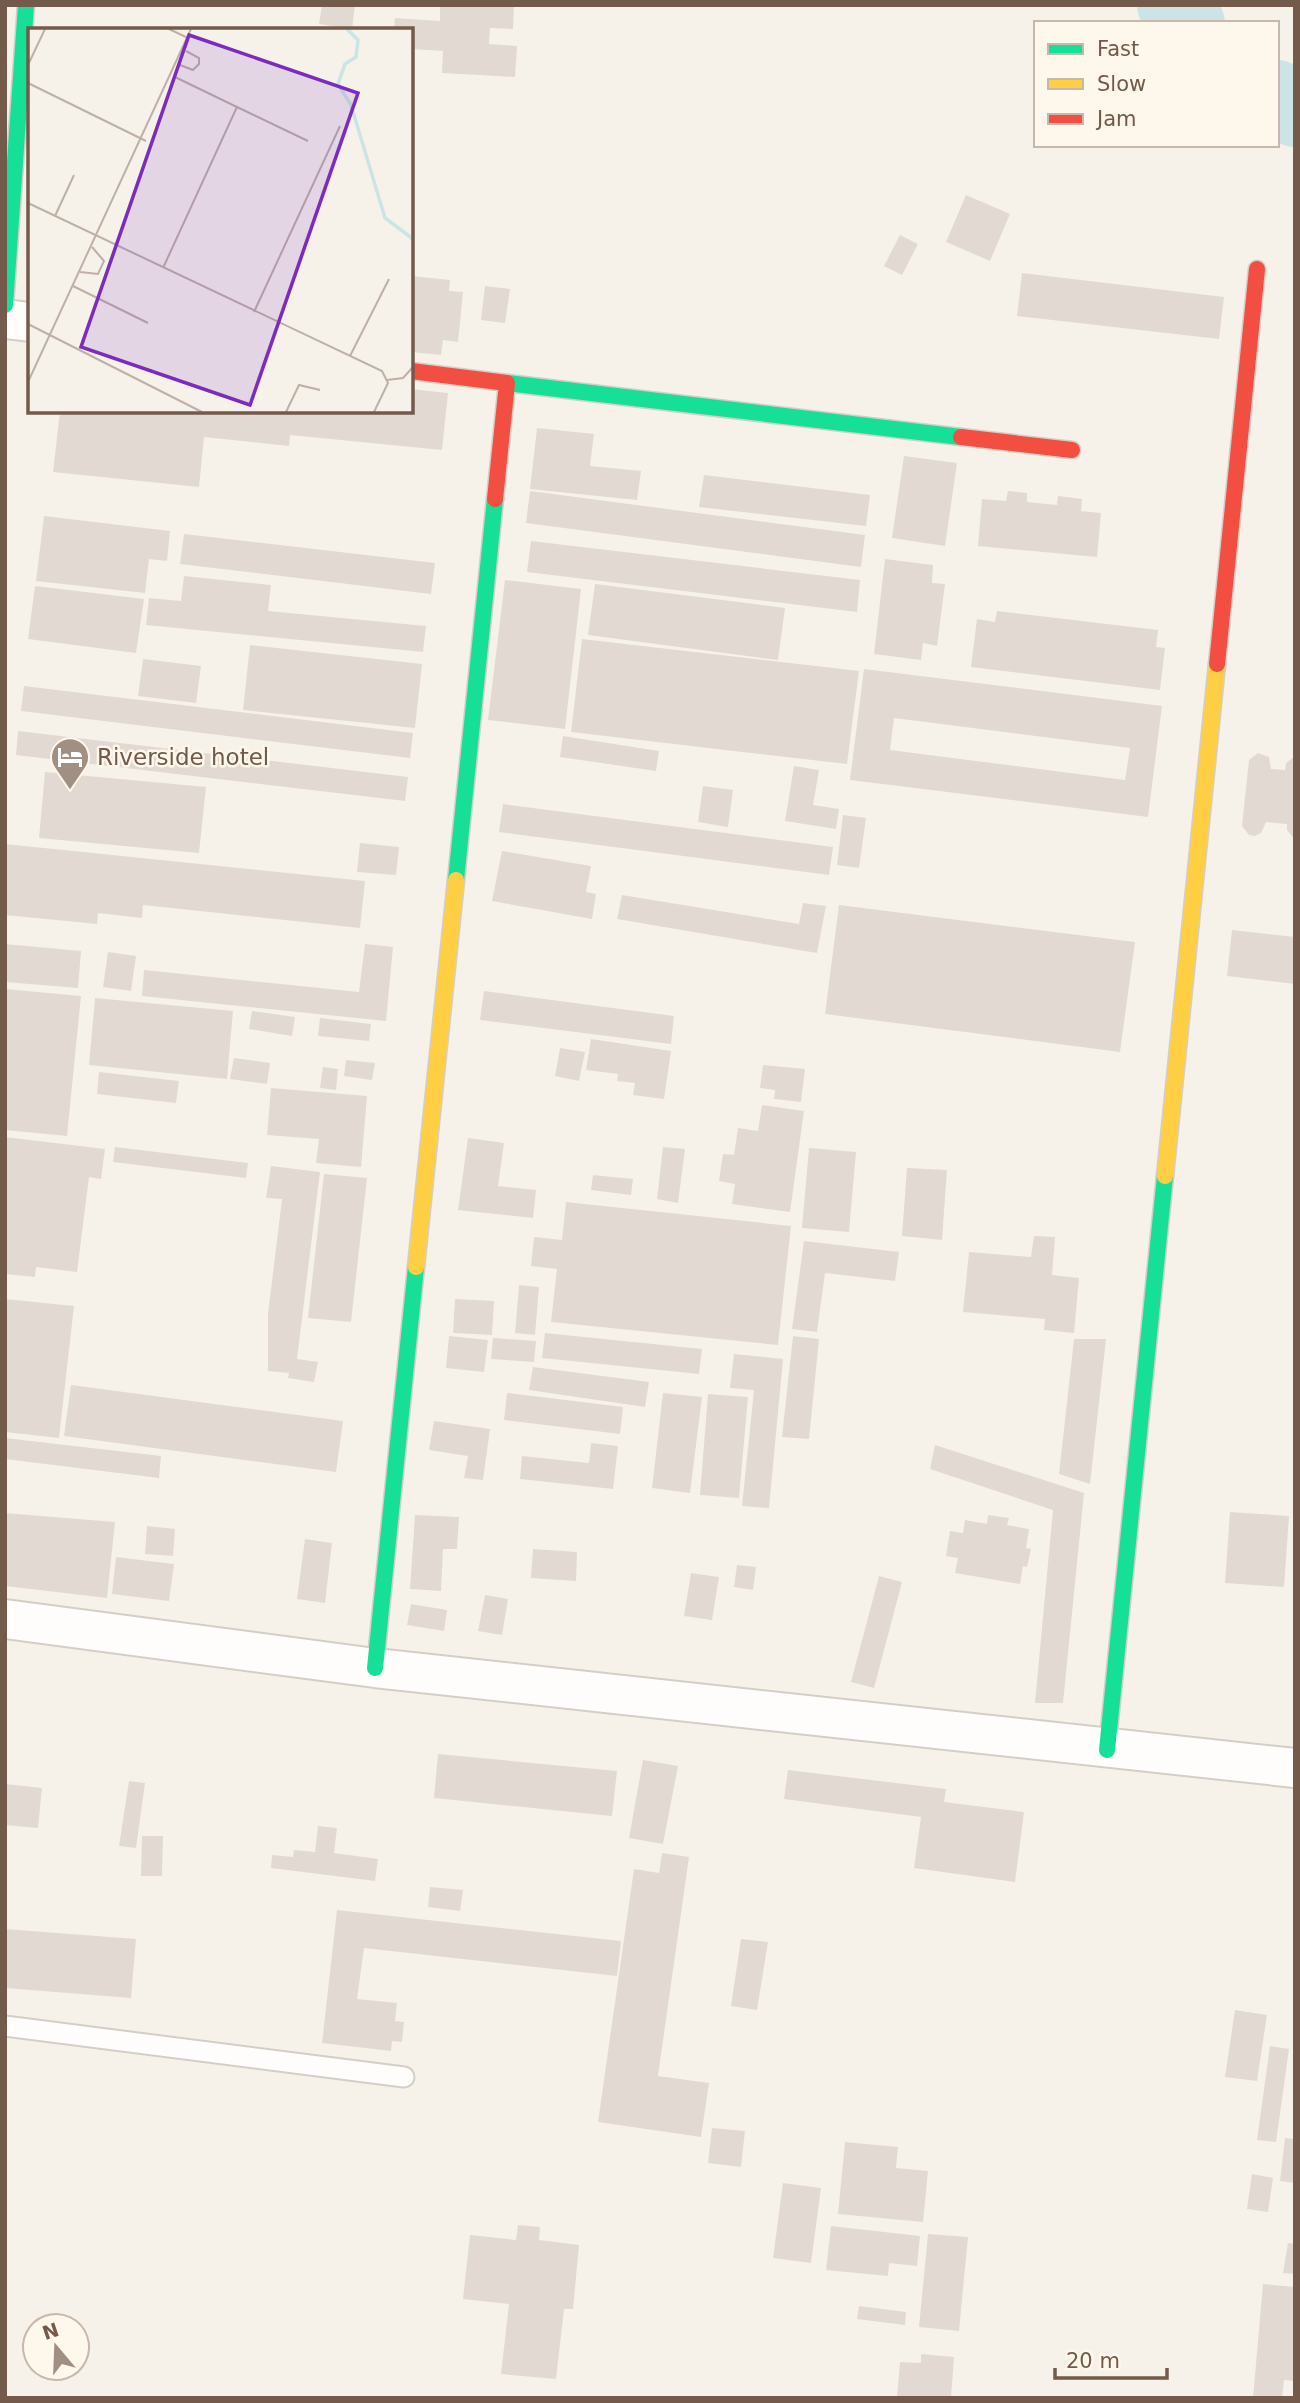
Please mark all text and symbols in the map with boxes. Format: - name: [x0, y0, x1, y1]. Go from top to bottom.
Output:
- legend: [1034, 21, 1279, 147]
- inset map: [28, 28, 413, 413]
- text: Fast: [1097, 37, 1139, 61]
- text: Slow: [1097, 72, 1146, 96]
- text: Jam: [1095, 107, 1137, 131]
- hotel icon: Riverside hotel: [49, 736, 91, 791]
- place label: Riverside hotel: [97, 744, 269, 770]
- north arrow: [21, 2312, 91, 2382]
- text: N: [39, 2318, 62, 2344]
- scale bar: [1055, 2336, 1167, 2380]
- text: 20 m: [1066, 2349, 1120, 2373]

